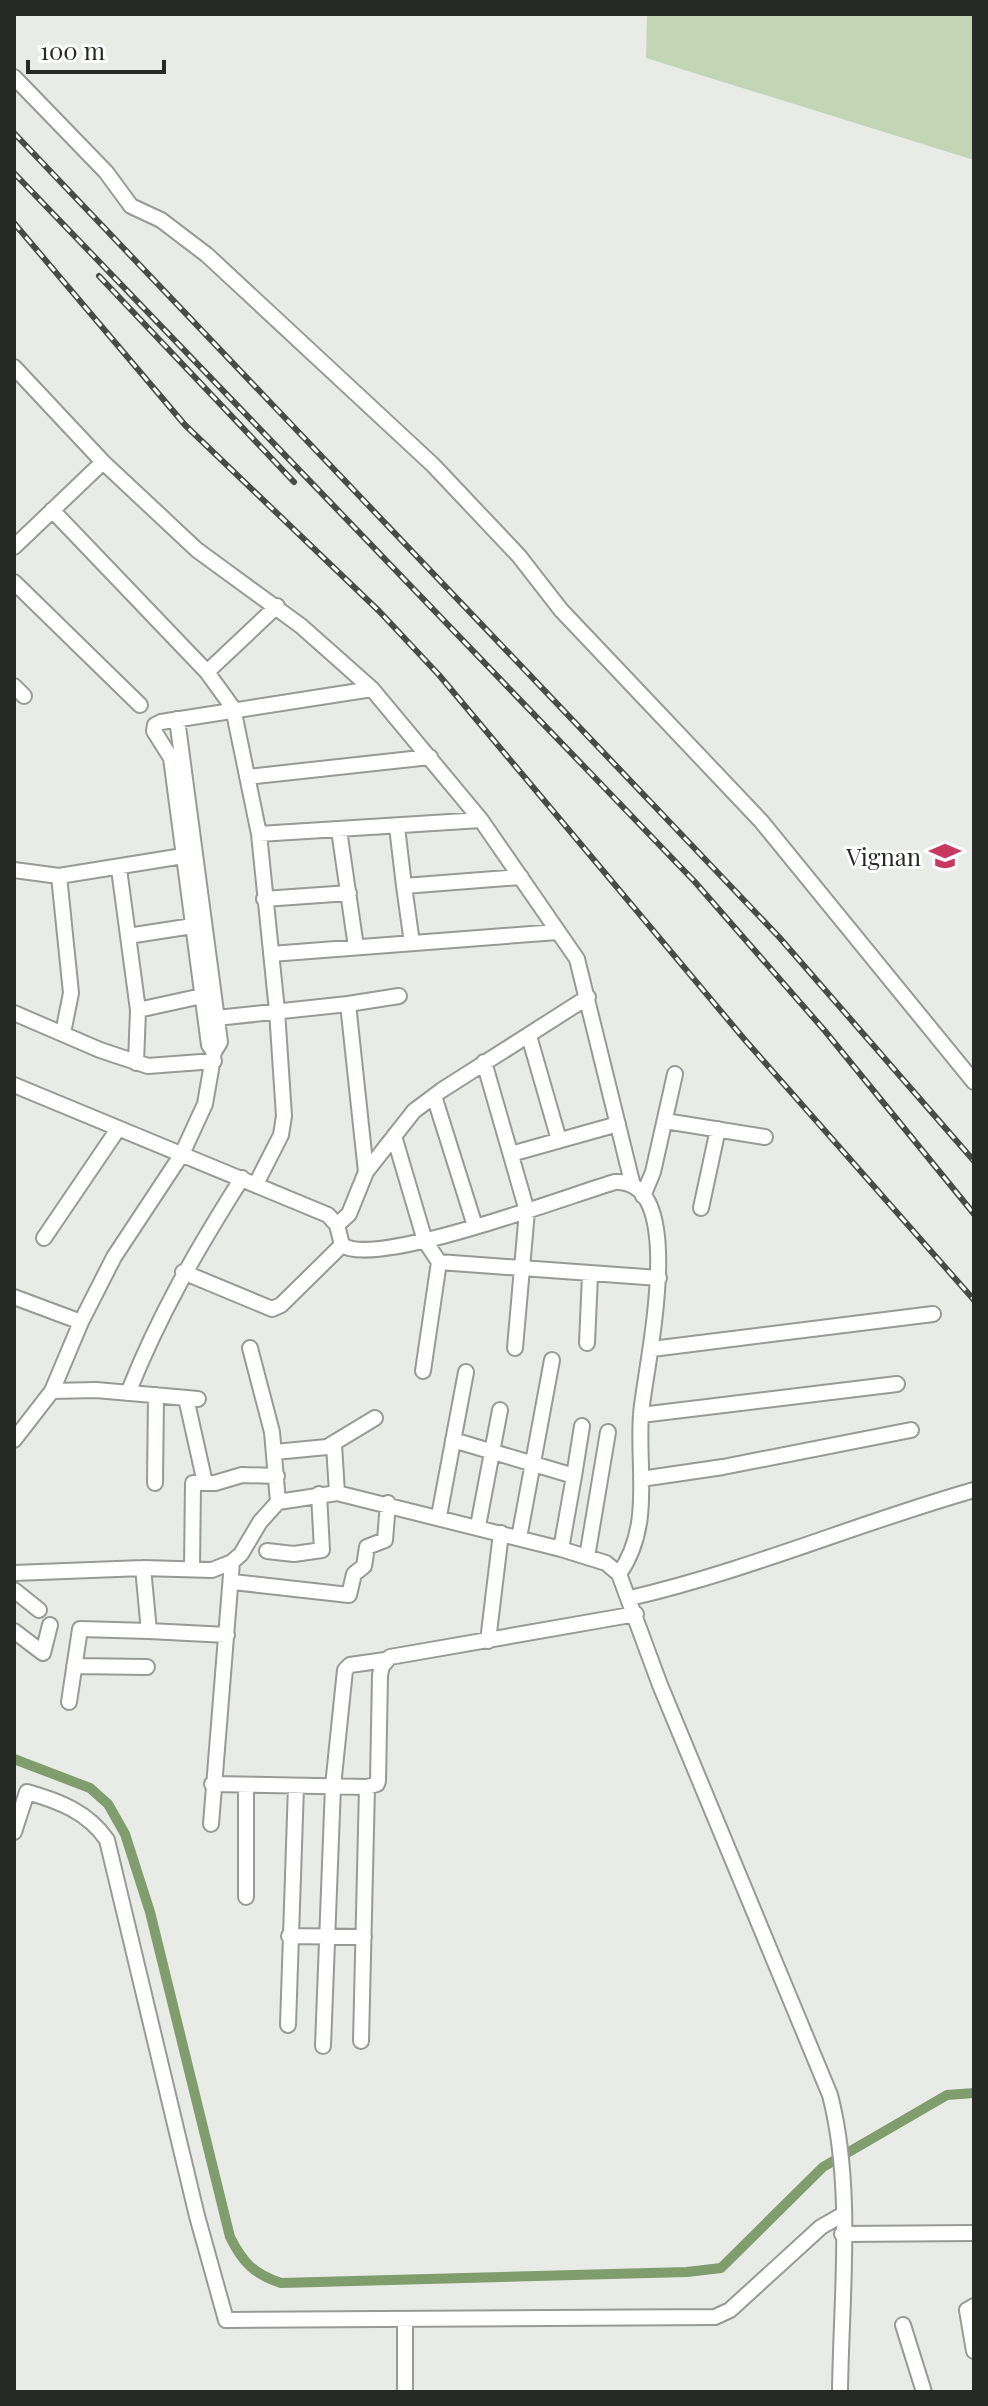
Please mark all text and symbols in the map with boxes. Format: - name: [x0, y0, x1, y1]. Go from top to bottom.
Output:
- scale bar: [28, 24, 164, 74]
- text: 100 m: [40, 34, 105, 66]
- school or university icon: Vignan: [928, 839, 962, 873]
- place label: Vignan: [845, 840, 921, 872]

